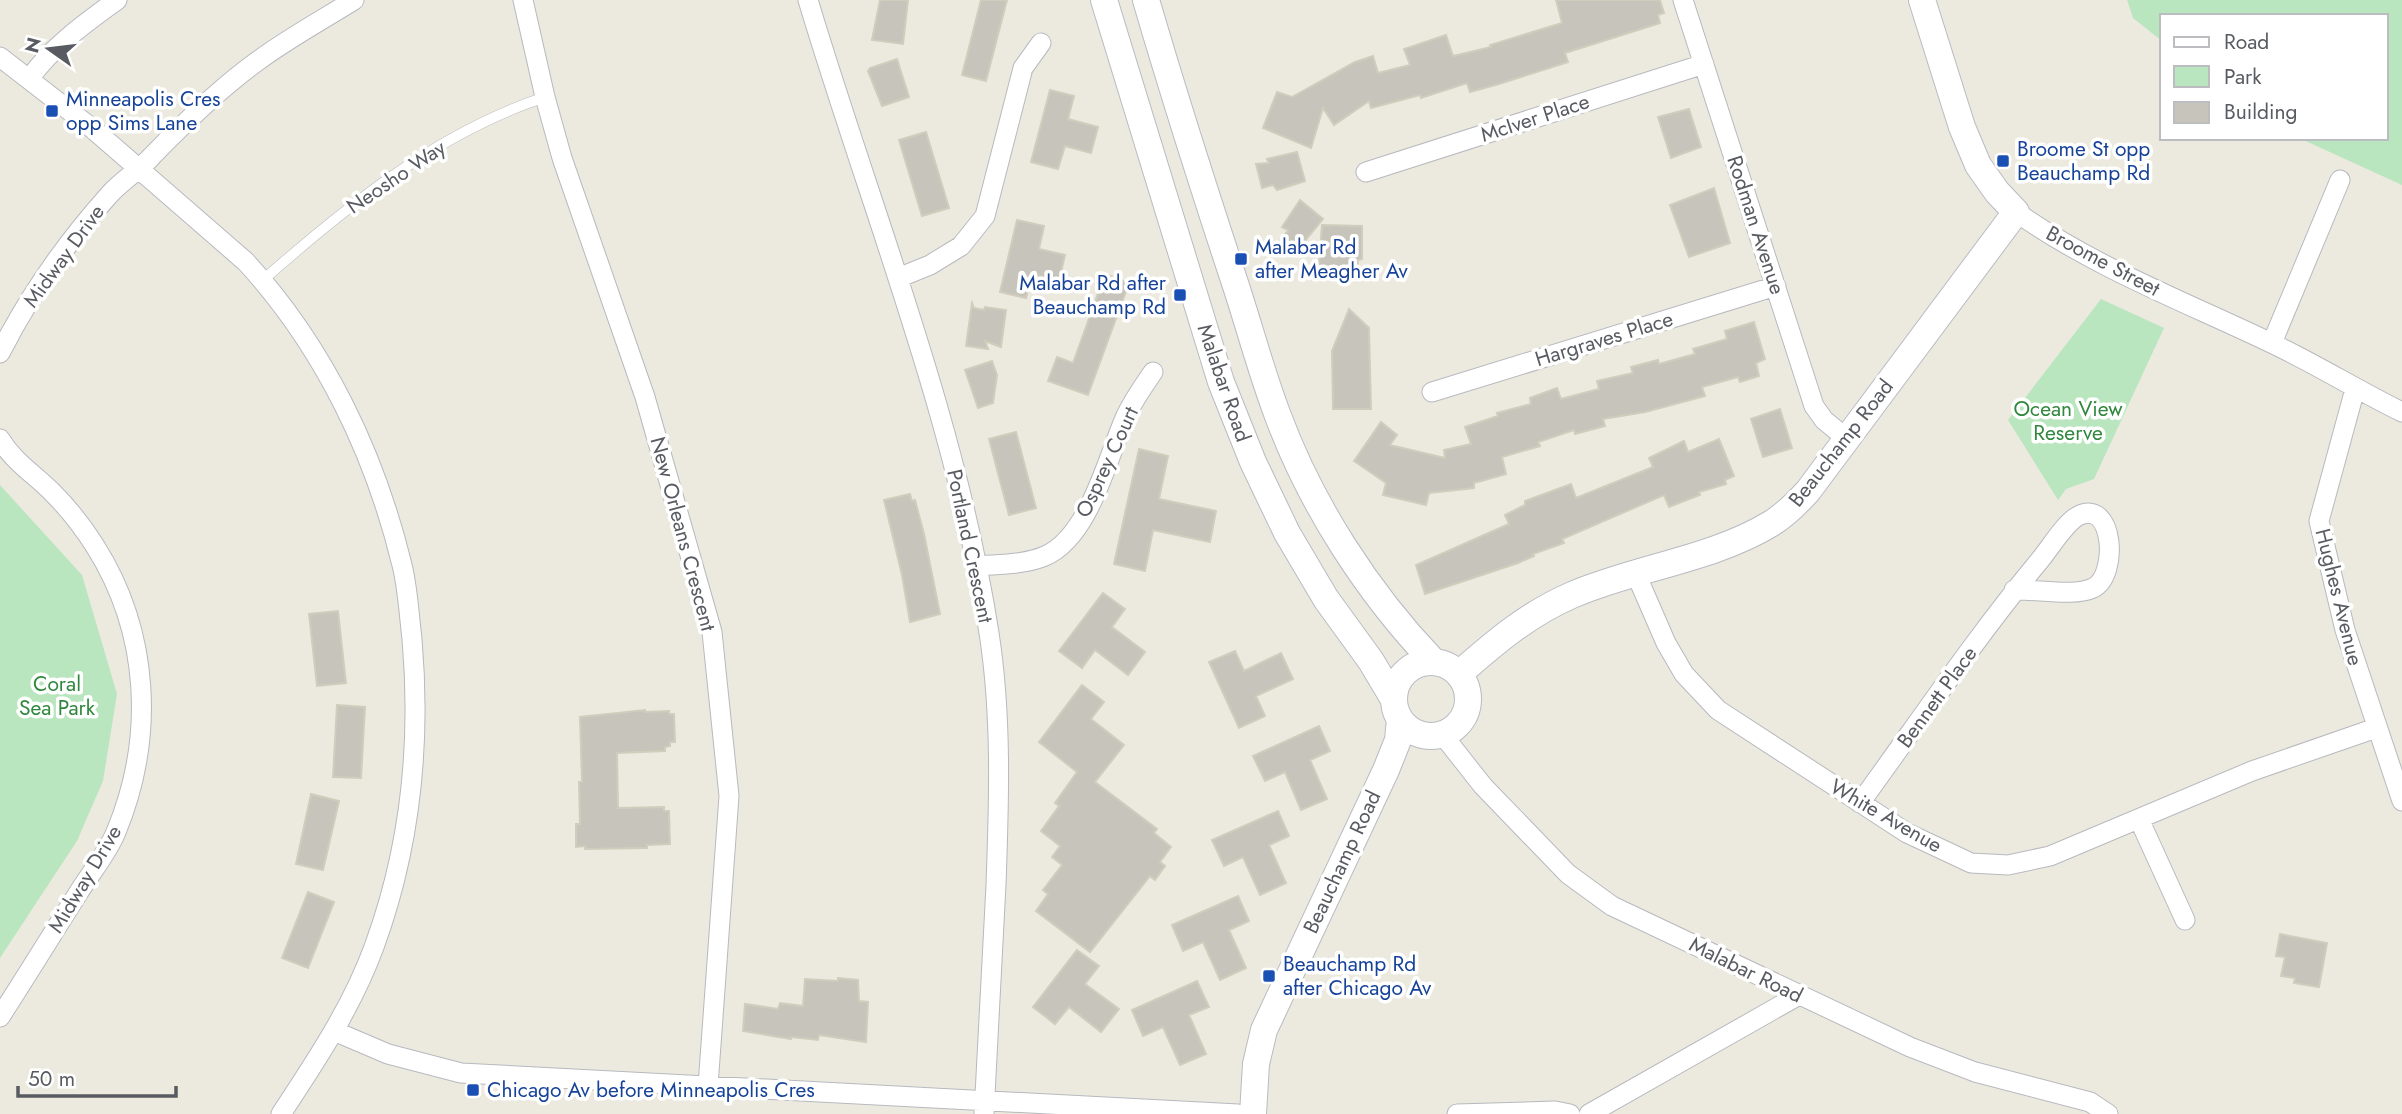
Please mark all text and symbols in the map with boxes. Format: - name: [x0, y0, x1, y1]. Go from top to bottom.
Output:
- north arrow: [14, 14, 84, 84]
- legend: [2160, 14, 2388, 140]
- text: Road: [2224, 27, 2269, 57]
- text: N: [18, 34, 48, 56]
- text: Park: [2224, 62, 2262, 92]
- place label: Minneapolis Cres opp Sims Lane: [66, 84, 220, 138]
- street label: McIver Place: [1477, 86, 1593, 150]
- text: Building: [2224, 97, 2297, 127]
- marker: Minneapolis Cres opp Sims Lane: [44, 103, 60, 119]
- street label: Neosho Way: [340, 132, 452, 221]
- place label: Broome St opp Beauchamp Rd: [2017, 134, 2150, 188]
- street label: Rodman Avenue: [1719, 152, 1793, 298]
- marker: Broome St opp Beauchamp Rd: [1995, 153, 2011, 169]
- street label: Midway Drive: [16, 198, 112, 314]
- street label: Broome Street: [2041, 218, 2165, 304]
- place label: Malabar Rd after Meagher Av: [1255, 232, 1409, 286]
- marker: Malabar Rd after Meagher Av: [1233, 251, 1249, 267]
- place label: Malabar Rd after Beauchamp Rd: [1019, 268, 1167, 322]
- marker: Malabar Rd after Beauchamp Rd: [1172, 287, 1188, 303]
- street label: Hargraves Place: [1531, 304, 1677, 374]
- street label: Malabar Road: [1190, 320, 1258, 446]
- street label: Beauchamp Road: [1782, 373, 1900, 513]
- park label: Ocean View Reserve: [2014, 394, 2123, 448]
- street label: Osprey Court: [1068, 402, 1146, 522]
- street label: New Orleans Crescent: [643, 433, 723, 635]
- street label: Portland Crescent: [939, 466, 1001, 626]
- street label: Hughes Avenue: [2308, 525, 2371, 669]
- street label: Bennett Place: [1890, 640, 1984, 754]
- park label: Coral Sea Park: [19, 669, 96, 723]
- street label: White Avenue: [1824, 772, 1948, 860]
- street label: Beauchamp Road: [1296, 786, 1388, 938]
- street label: Midway Drive: [41, 819, 129, 939]
- street label: Malabar Road: [1684, 930, 1808, 1010]
- place label: Beauchamp Rd after Chicago Av: [1283, 949, 1432, 1003]
- marker: Beauchamp Rd after Chicago Av: [1261, 968, 1277, 984]
- scale bar: [18, 1054, 175, 1098]
- text: 50 m: [28, 1064, 75, 1094]
- place label: Chicago Av before Minneapolis Cres: [487, 1075, 815, 1105]
- marker: Chicago Av before Minneapolis Cres: [465, 1082, 481, 1098]

